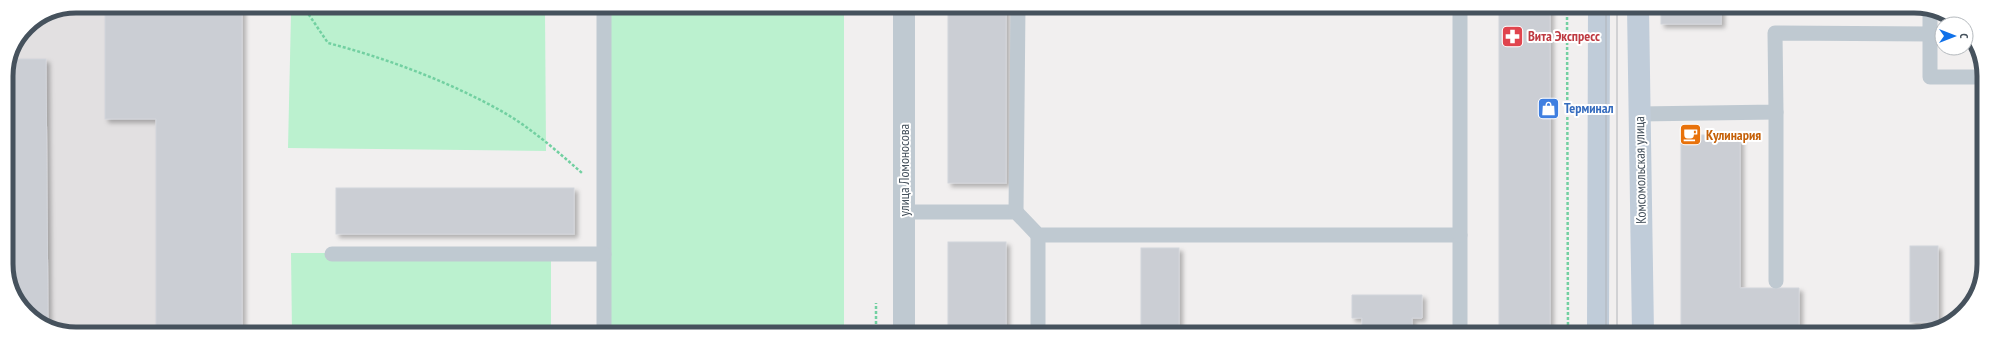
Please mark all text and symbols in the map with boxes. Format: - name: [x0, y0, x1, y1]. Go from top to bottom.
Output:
- north arrow: [1934, 16, 1974, 56]
- pharmacy icon: Вита Экспресс: [1500, 23, 1526, 49]
- place label: Вита Экспресс: [1528, 27, 1600, 45]
- text: С: [1957, 33, 1971, 39]
- shop icon: Терминал: [1535, 95, 1561, 121]
- place label: Терминал: [1564, 99, 1614, 117]
- street label: Комсомольская улица: [1630, 116, 1650, 224]
- cafe icon: Кулинария: [1677, 122, 1703, 148]
- street label: улица Ломоносова: [895, 124, 913, 216]
- place label: Кулинария: [1706, 126, 1761, 144]

